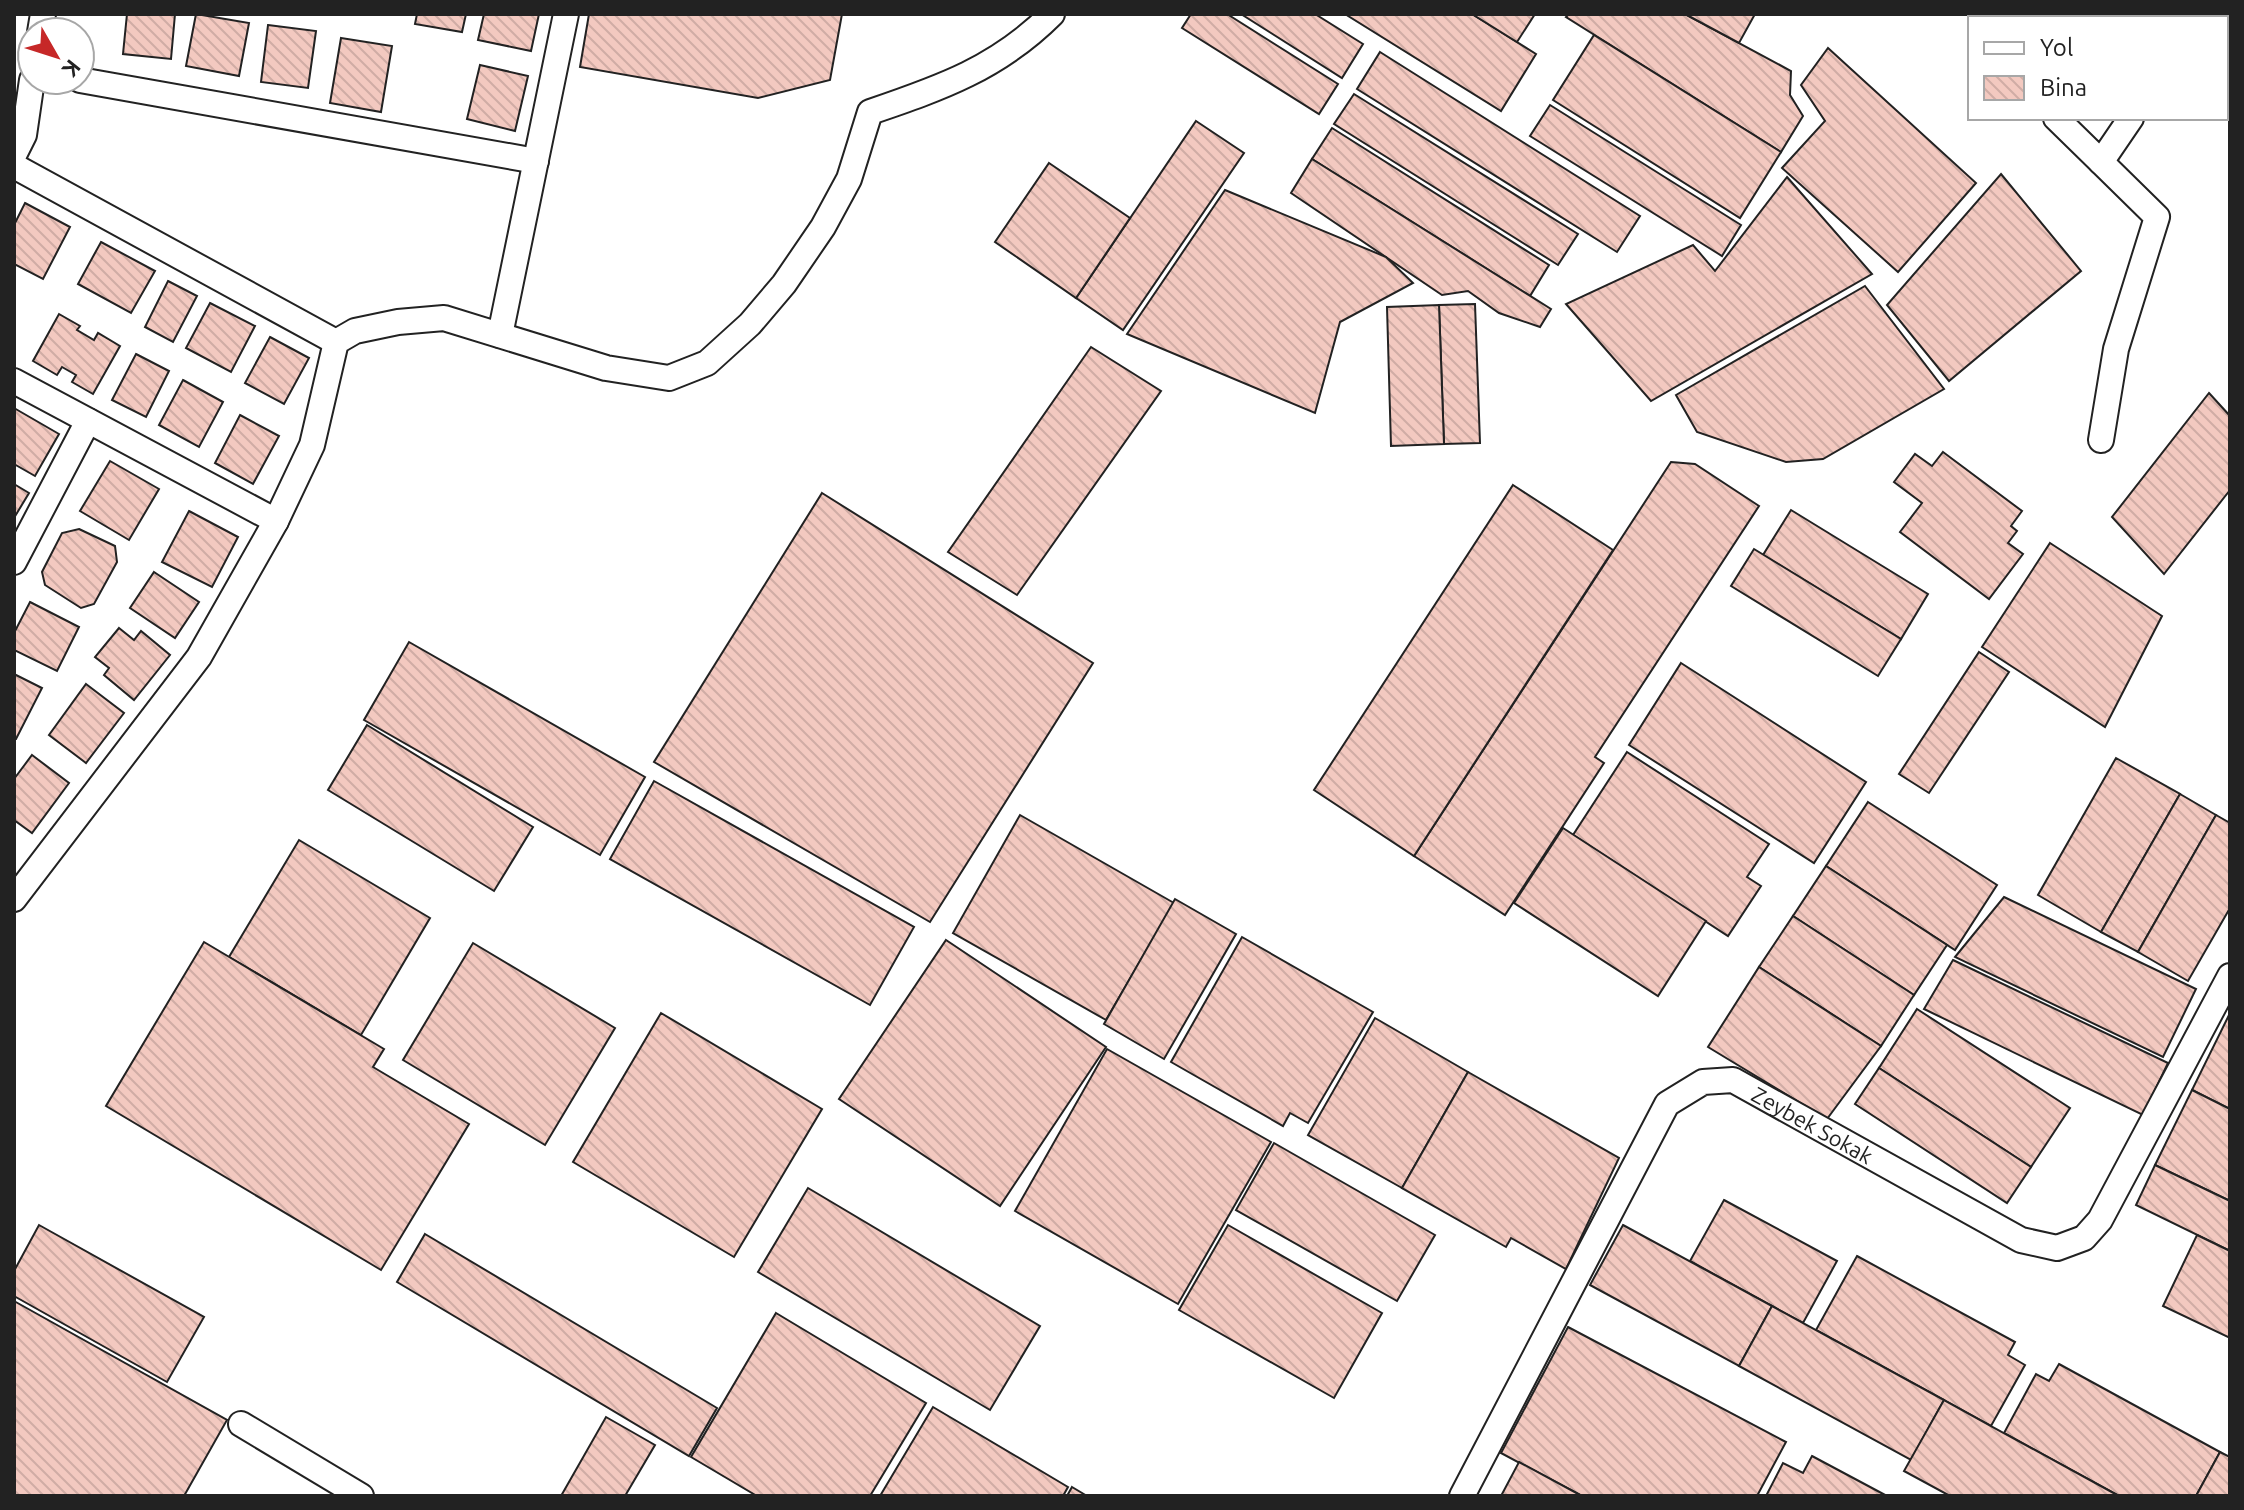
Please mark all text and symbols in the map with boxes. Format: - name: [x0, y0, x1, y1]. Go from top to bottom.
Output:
- north arrow: [16, 16, 96, 96]
- legend: [1968, 16, 2228, 120]
- text: Yol: [2040, 34, 2073, 61]
- text: K: [57, 55, 86, 83]
- text: Bina: [2040, 74, 2087, 101]
- street label: Zeybek Sokak: [1748, 1081, 1878, 1168]

